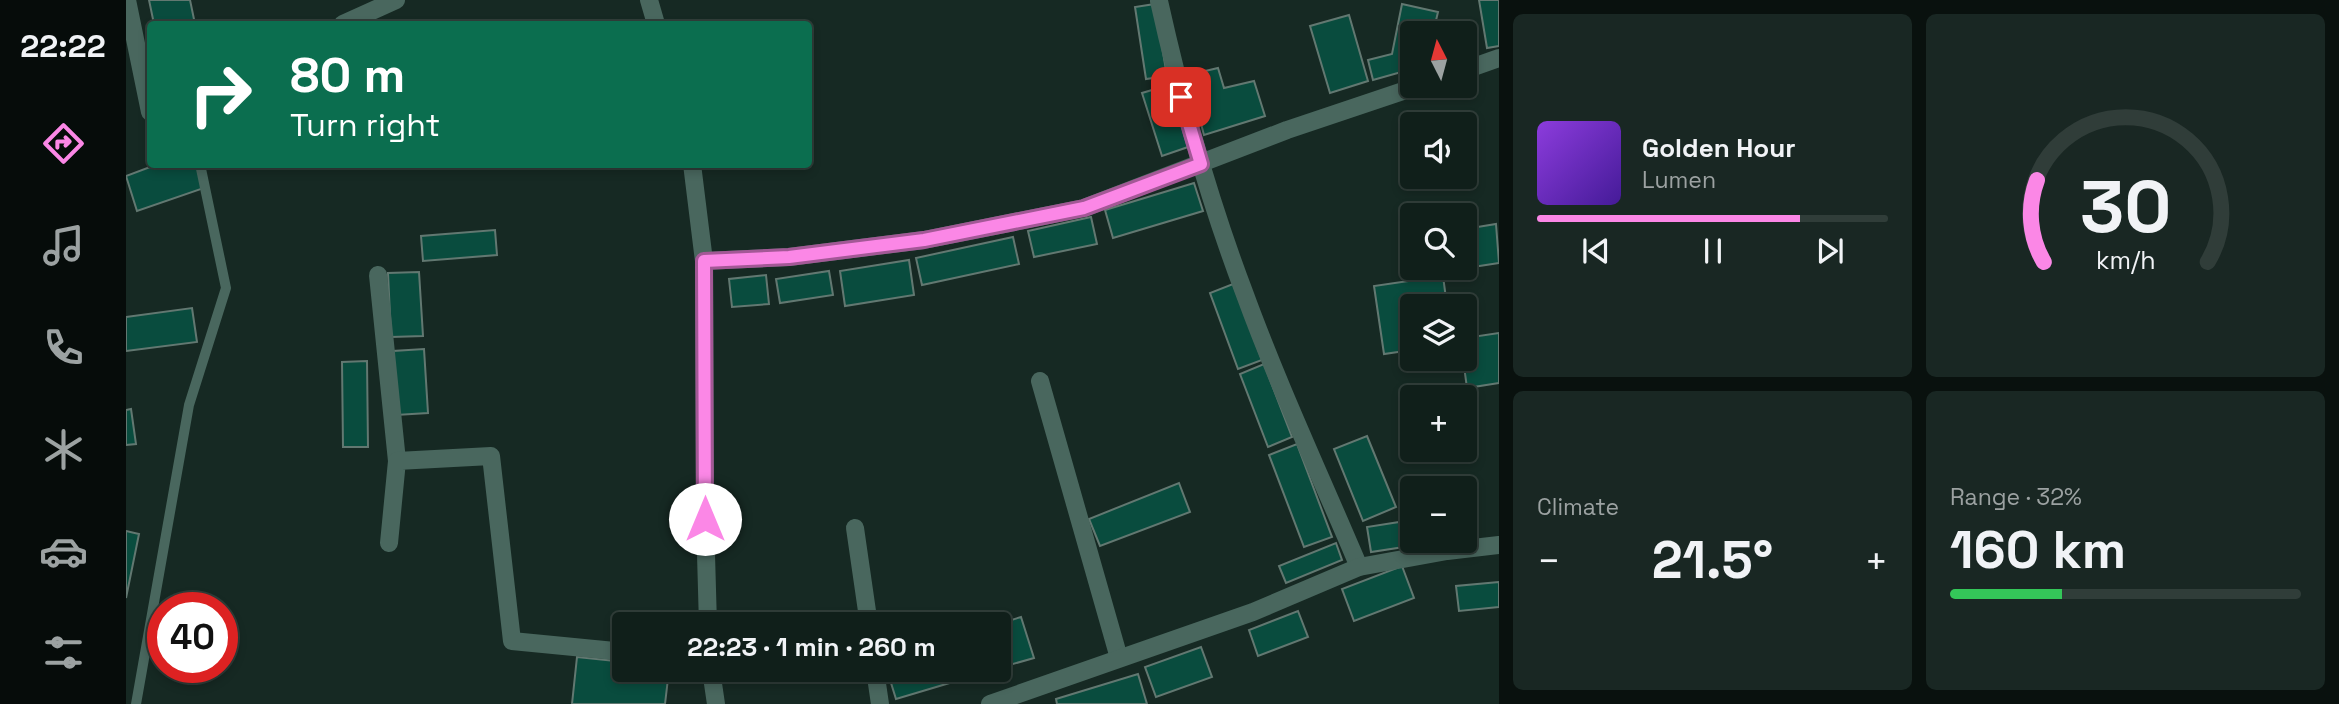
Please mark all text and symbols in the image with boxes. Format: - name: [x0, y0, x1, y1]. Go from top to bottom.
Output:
- north arrow: [1400, 21, 1477, 98]
- map controls: [1400, 21, 1477, 553]
- text: 22:22: [20, 26, 106, 66]
- text: 80 m: [290, 44, 405, 106]
- icon: right: [175, 49, 266, 140]
- pin: [1151, 67, 1211, 127]
- icon: arrive: [1162, 78, 1200, 116]
- text: Turn right: [290, 105, 440, 145]
- button: sound: [1400, 112, 1477, 189]
- icon: directions: [39, 119, 88, 168]
- text: Golden Hour: [1642, 131, 1796, 165]
- text: 30: [2080, 160, 2171, 253]
- text: Lumen: [1642, 165, 1716, 195]
- button: search: [1400, 203, 1477, 280]
- icon: music: [39, 221, 88, 270]
- icon: previous: [1577, 232, 1615, 270]
- icon: pause: [1694, 232, 1732, 270]
- icon: next: [1811, 232, 1849, 270]
- text: km/h: [2096, 244, 2155, 276]
- button: layers: [1400, 294, 1477, 371]
- icon: phone: [39, 323, 88, 372]
- button: +: [1400, 385, 1477, 462]
- icon: climate: [39, 425, 88, 474]
- button: −: [1400, 476, 1477, 553]
- position arrow: [668, 482, 742, 556]
- text: Range · 32%: [1950, 482, 2082, 512]
- text: Climate: [1537, 492, 1619, 522]
- text: 160 km: [1950, 517, 2126, 583]
- icon: car: [39, 527, 88, 576]
- text: 21.5°: [1652, 527, 1773, 593]
- text: −: [1537, 537, 1561, 585]
- text: +: [1864, 537, 1888, 585]
- speed limit sign: 40: [147, 592, 238, 683]
- icon: filters: [39, 628, 88, 677]
- text: 22:23 · 1 min · 260 m: [687, 630, 936, 664]

